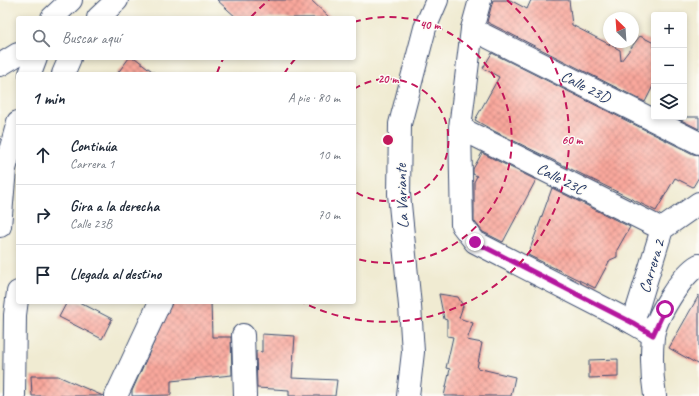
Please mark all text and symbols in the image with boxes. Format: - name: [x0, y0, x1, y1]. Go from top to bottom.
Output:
- north arrow: [603, 12, 639, 48]
- map controls: [651, 12, 687, 120]
- button: +: [651, 12, 687, 48]
- search box: [16, 16, 356, 60]
- text: 40 m: [420, 17, 441, 33]
- icon: search: [30, 27, 52, 49]
- text: Buscar aquí: [62, 29, 121, 48]
- button: −: [651, 48, 687, 84]
- street label: Calle 23D: [558, 66, 615, 109]
- text: 20 m: [378, 71, 399, 87]
- button: layers: [651, 84, 687, 120]
- text: 1 min: [32, 88, 65, 109]
- text: A pie · 80 m: [288, 90, 340, 106]
- text: 60 m: [562, 132, 584, 148]
- centre of rings: [381, 133, 395, 147]
- text: Continúa: [70, 137, 117, 156]
- icon: ahead: [32, 144, 54, 166]
- text: 10 m: [318, 147, 340, 163]
- text: Carrera 1: [70, 156, 114, 172]
- street label: Calle 23C: [533, 158, 589, 200]
- street label: La Variante: [391, 161, 413, 229]
- text: Gira a la derecha: [70, 197, 159, 216]
- icon: right: [32, 204, 54, 226]
- text: 70 m: [318, 207, 340, 223]
- text: Calle 23B: [70, 216, 112, 232]
- route end: [466, 233, 484, 251]
- street label: Carrera 2: [634, 236, 670, 295]
- icon: arrive: [32, 264, 54, 286]
- text: Llegada al destino: [70, 265, 161, 284]
- route start: [656, 300, 674, 318]

